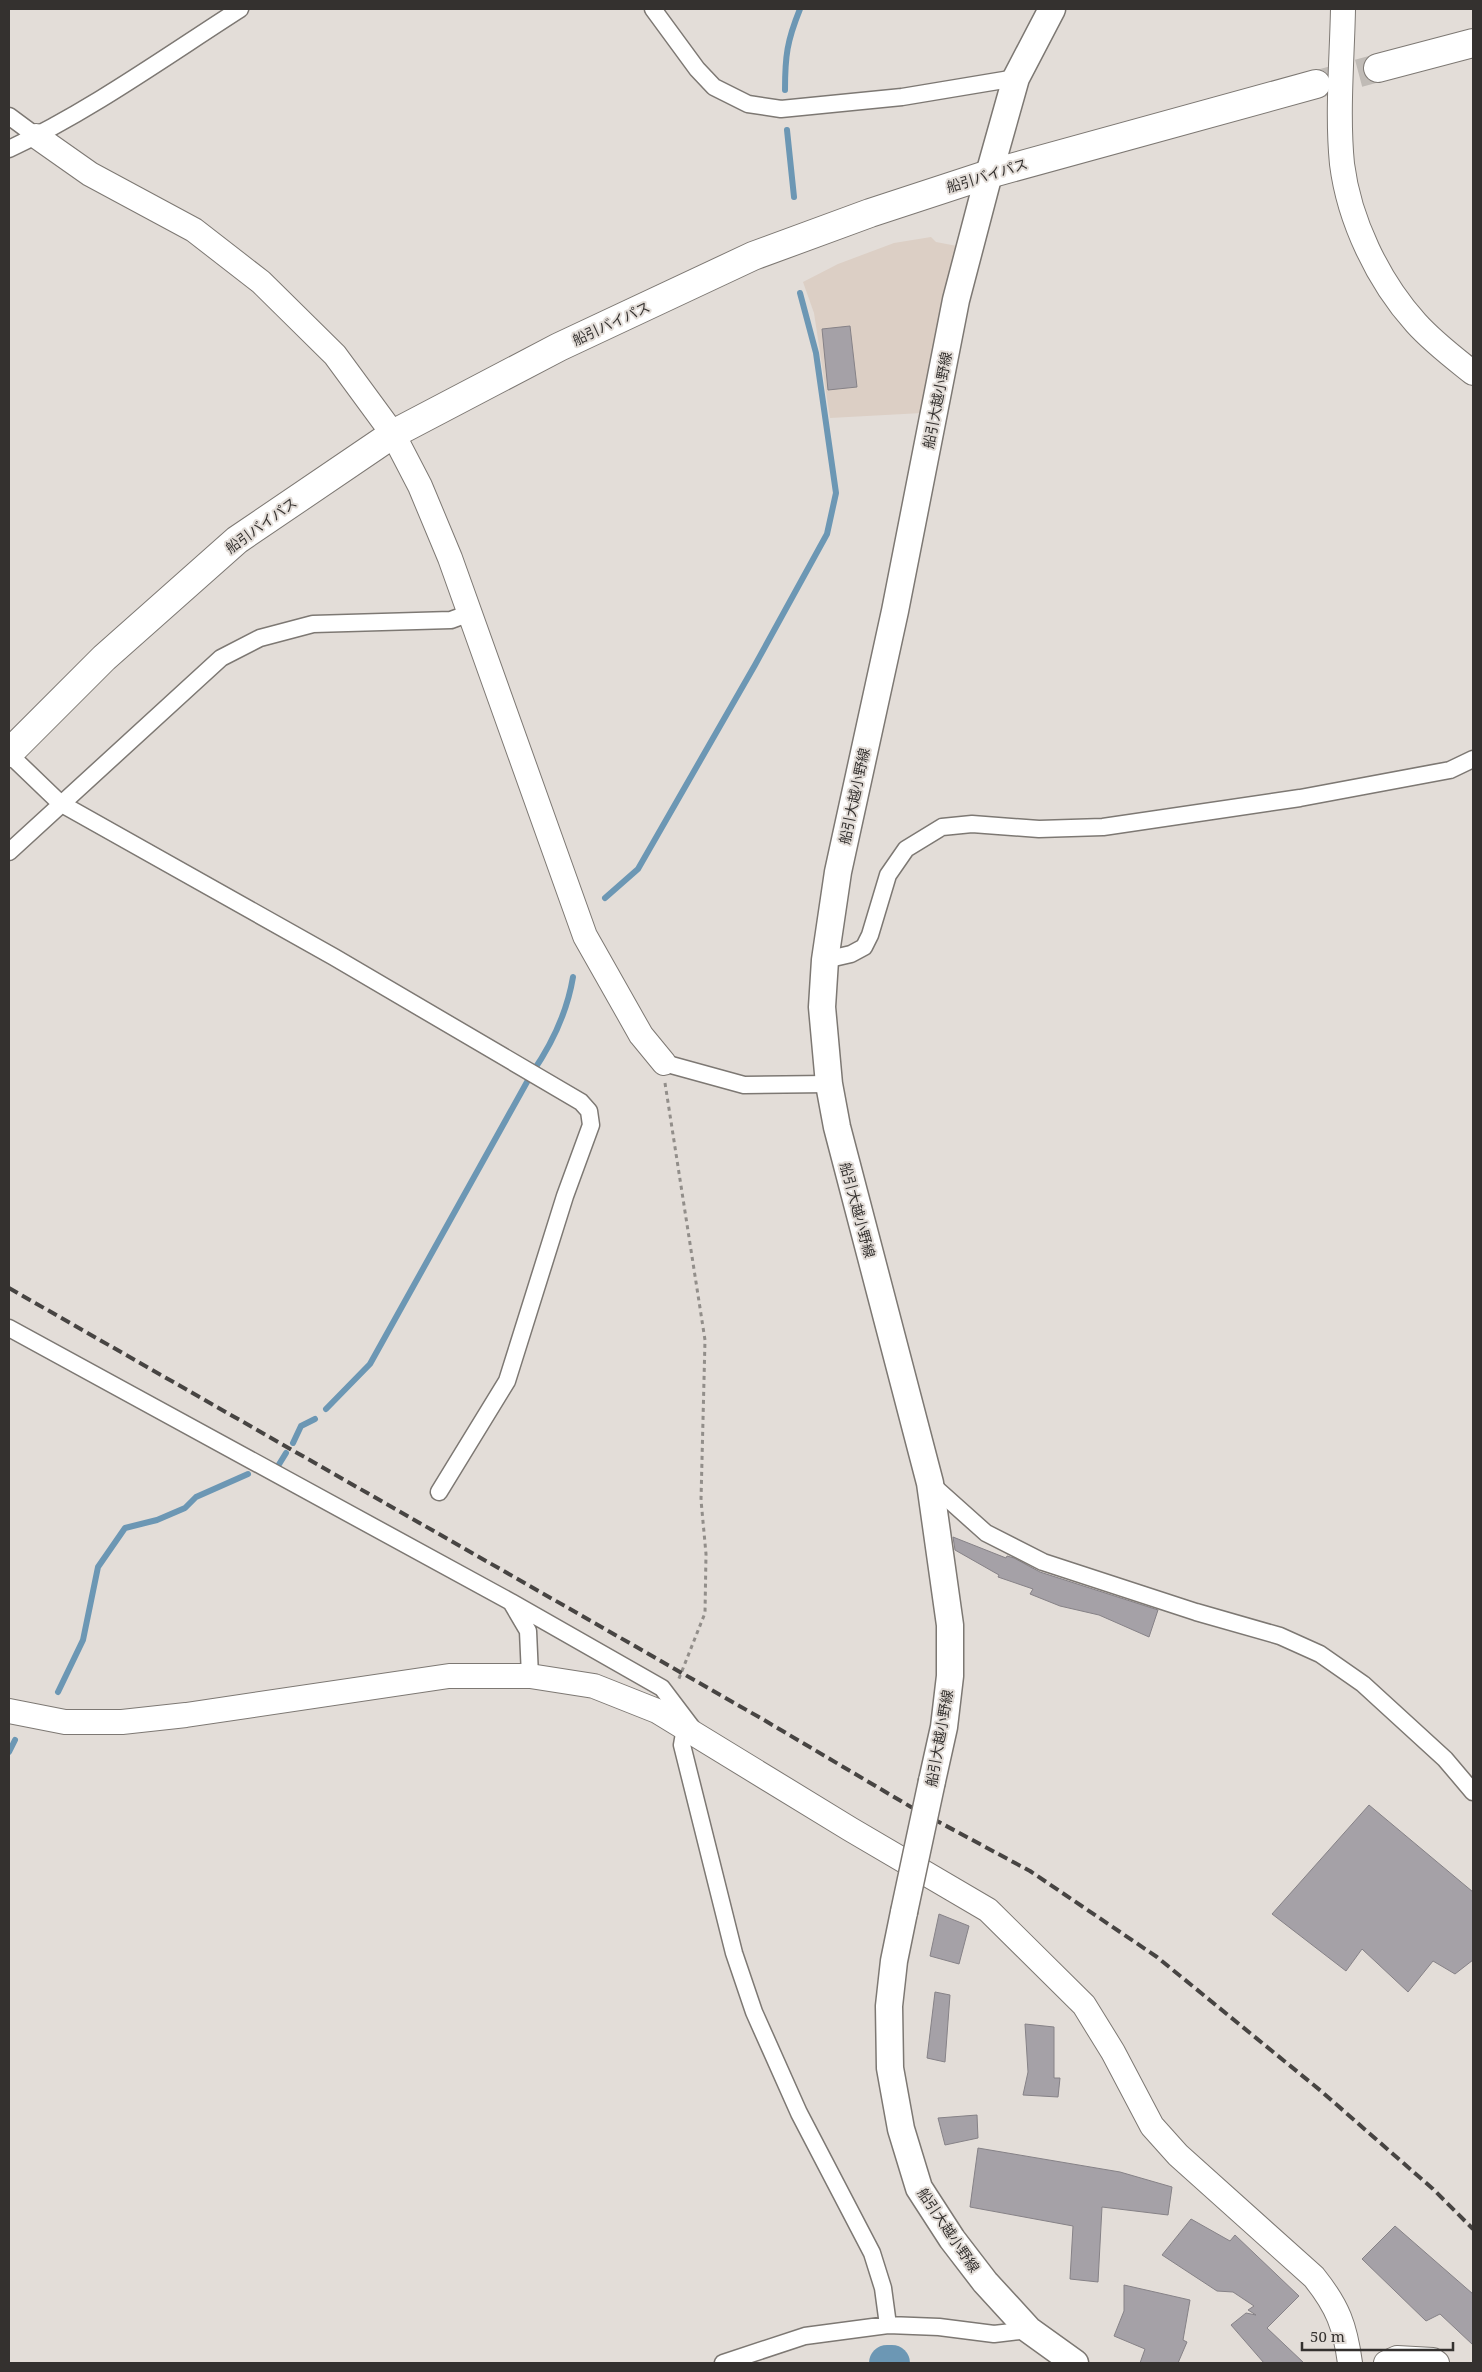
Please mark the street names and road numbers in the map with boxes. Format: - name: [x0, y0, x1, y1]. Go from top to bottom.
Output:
- street label: 船引バイパス: [944, 154, 1030, 196]
- street label: 船引バイパス: [569, 297, 653, 349]
- street label: 船引大越小野線: [918, 350, 956, 450]
- street label: 船引バイパス: [222, 493, 300, 557]
- street label: 船引大越小野線: [835, 746, 873, 846]
- street label: 船引大越小野線: [836, 1160, 880, 1260]
- street label: 船引大越小野線: [921, 1688, 957, 1788]
- street label: 船引大越小野線: [914, 2184, 984, 2276]

